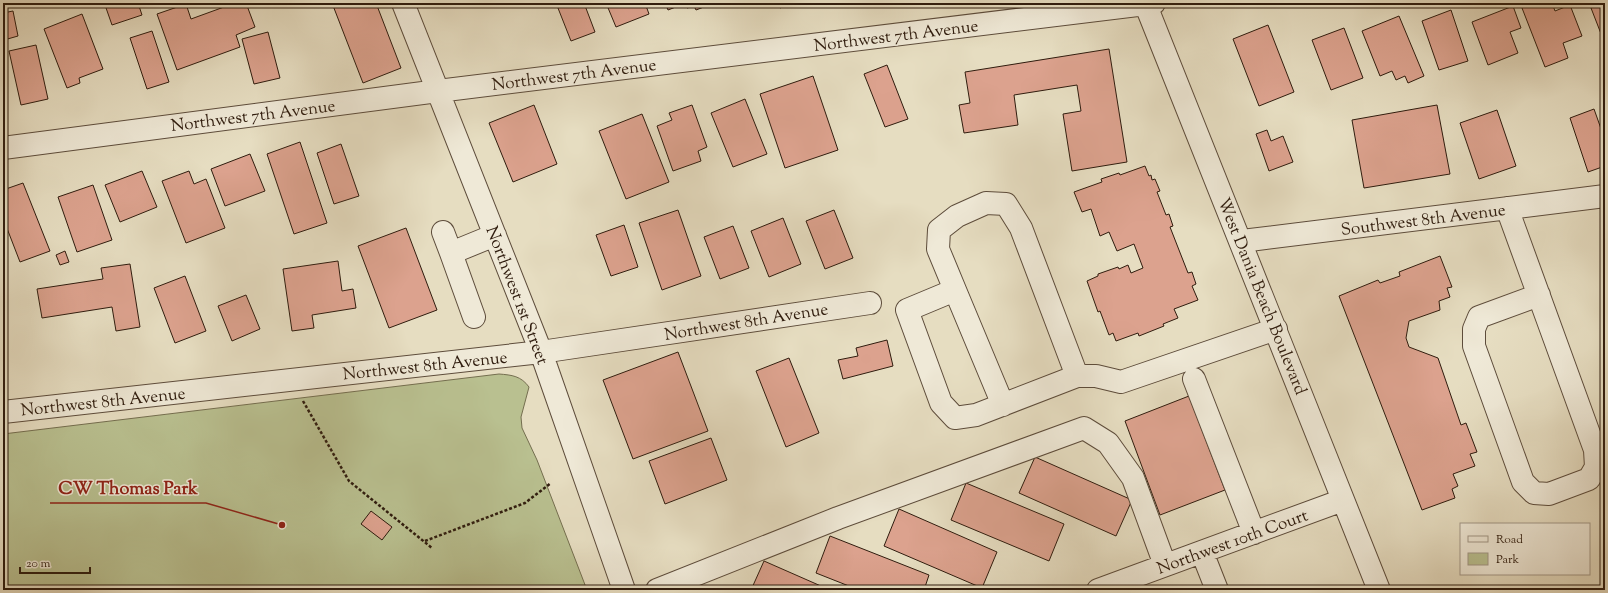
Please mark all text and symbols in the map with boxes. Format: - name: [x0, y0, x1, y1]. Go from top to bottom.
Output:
- street label: Northwest 7th Avenue: [813, 15, 980, 59]
- street label: Northwest 7th Avenue: [491, 54, 658, 98]
- street label: Northwest 7th Avenue: [170, 95, 337, 139]
- street label: West Dania Beach Boulevard: [1211, 195, 1312, 399]
- street label: Southwest 8th Avenue: [1339, 199, 1507, 243]
- street label: Northwest 1st Street: [479, 223, 554, 369]
- street label: Northwest 8th Avenue: [663, 298, 830, 348]
- street label: Northwest 8th Avenue: [342, 346, 509, 388]
- street label: Northwest 8th Avenue: [20, 382, 187, 424]
- callout: CW Thomas Park: [50, 473, 206, 503]
- text: CW Thomas Park: [58, 477, 198, 503]
- street label: Northwest 10th Court: [1154, 504, 1312, 581]
- legend: [1460, 523, 1590, 575]
- text: Road: [1496, 531, 1523, 549]
- scale bar: [20, 549, 90, 575]
- text: Park: [1496, 551, 1519, 569]
- text: 20 m: [26, 555, 51, 573]

